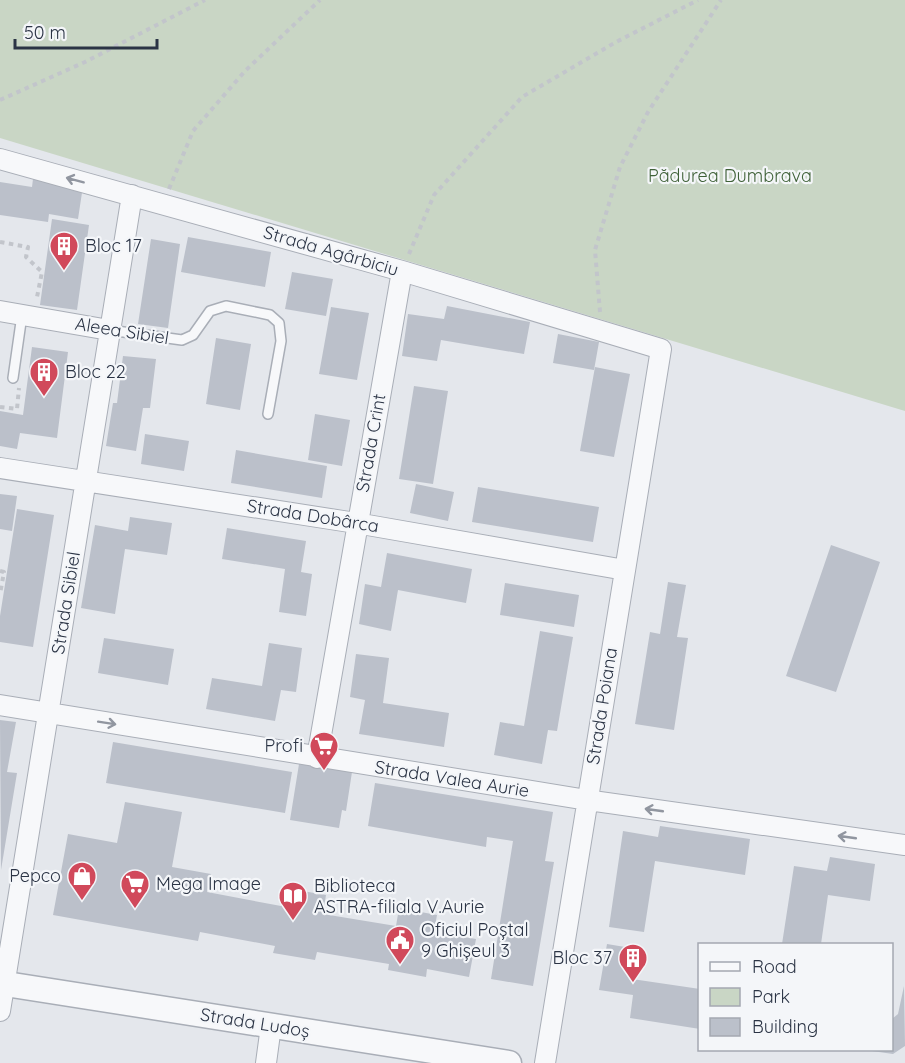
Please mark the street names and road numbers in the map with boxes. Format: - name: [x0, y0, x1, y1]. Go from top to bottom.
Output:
- street label: Strada Agârbiciu: [261, 220, 401, 281]
- street label: Aleea Sibiel: [73, 312, 171, 349]
- street label: Strada Crint: [351, 392, 390, 494]
- street label: Strada Dobârca: [246, 494, 381, 537]
- street label: Strada Sibiel: [46, 550, 85, 656]
- street label: Strada Poiana: [581, 646, 622, 766]
- street label: Strada Valea Aurie: [373, 755, 531, 802]
- street label: Strada Ludoș: [199, 1002, 312, 1043]

